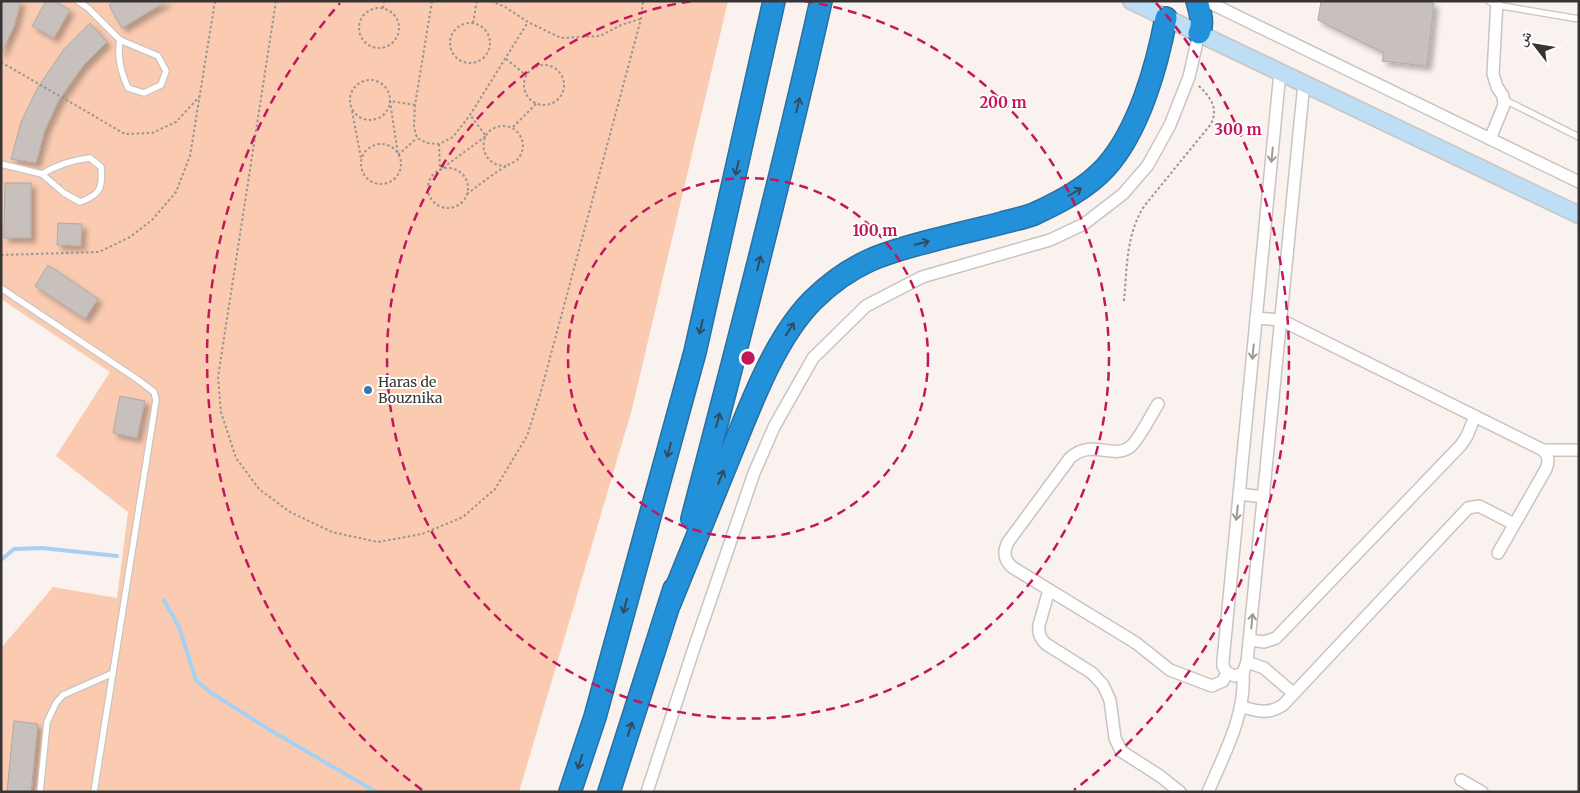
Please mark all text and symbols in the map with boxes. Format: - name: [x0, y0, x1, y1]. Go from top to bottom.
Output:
- north arrow: [1510, 20, 1560, 70]
- text: ش: [1512, 27, 1535, 49]
- text: 200 m: [979, 93, 1027, 112]
- one-way arrow: [794, 98, 803, 114]
- text: 300 m: [1214, 120, 1262, 139]
- one-way arrow: [1267, 147, 1277, 163]
- one-way arrow: [732, 160, 741, 176]
- one-way arrow: [1068, 187, 1083, 197]
- text: 100 m: [853, 221, 897, 240]
- one-way arrow: [914, 238, 930, 247]
- one-way arrow: [755, 256, 764, 272]
- one-way arrow: [696, 318, 705, 334]
- one-way arrow: [785, 323, 795, 337]
- one-way arrow: [1248, 343, 1258, 359]
- centre of rings: [739, 349, 757, 367]
- place label: Haras de Bouznika: [378, 373, 443, 407]
- marker: Haras de Bouznika: [362, 384, 374, 396]
- one-way arrow: [714, 413, 723, 429]
- one-way arrow: [663, 441, 673, 457]
- one-way arrow: [718, 469, 727, 484]
- one-way arrow: [1233, 505, 1242, 521]
- one-way arrow: [620, 598, 630, 614]
- one-way arrow: [1247, 613, 1256, 629]
- one-way arrow: [625, 721, 635, 737]
- one-way arrow: [575, 754, 584, 770]

